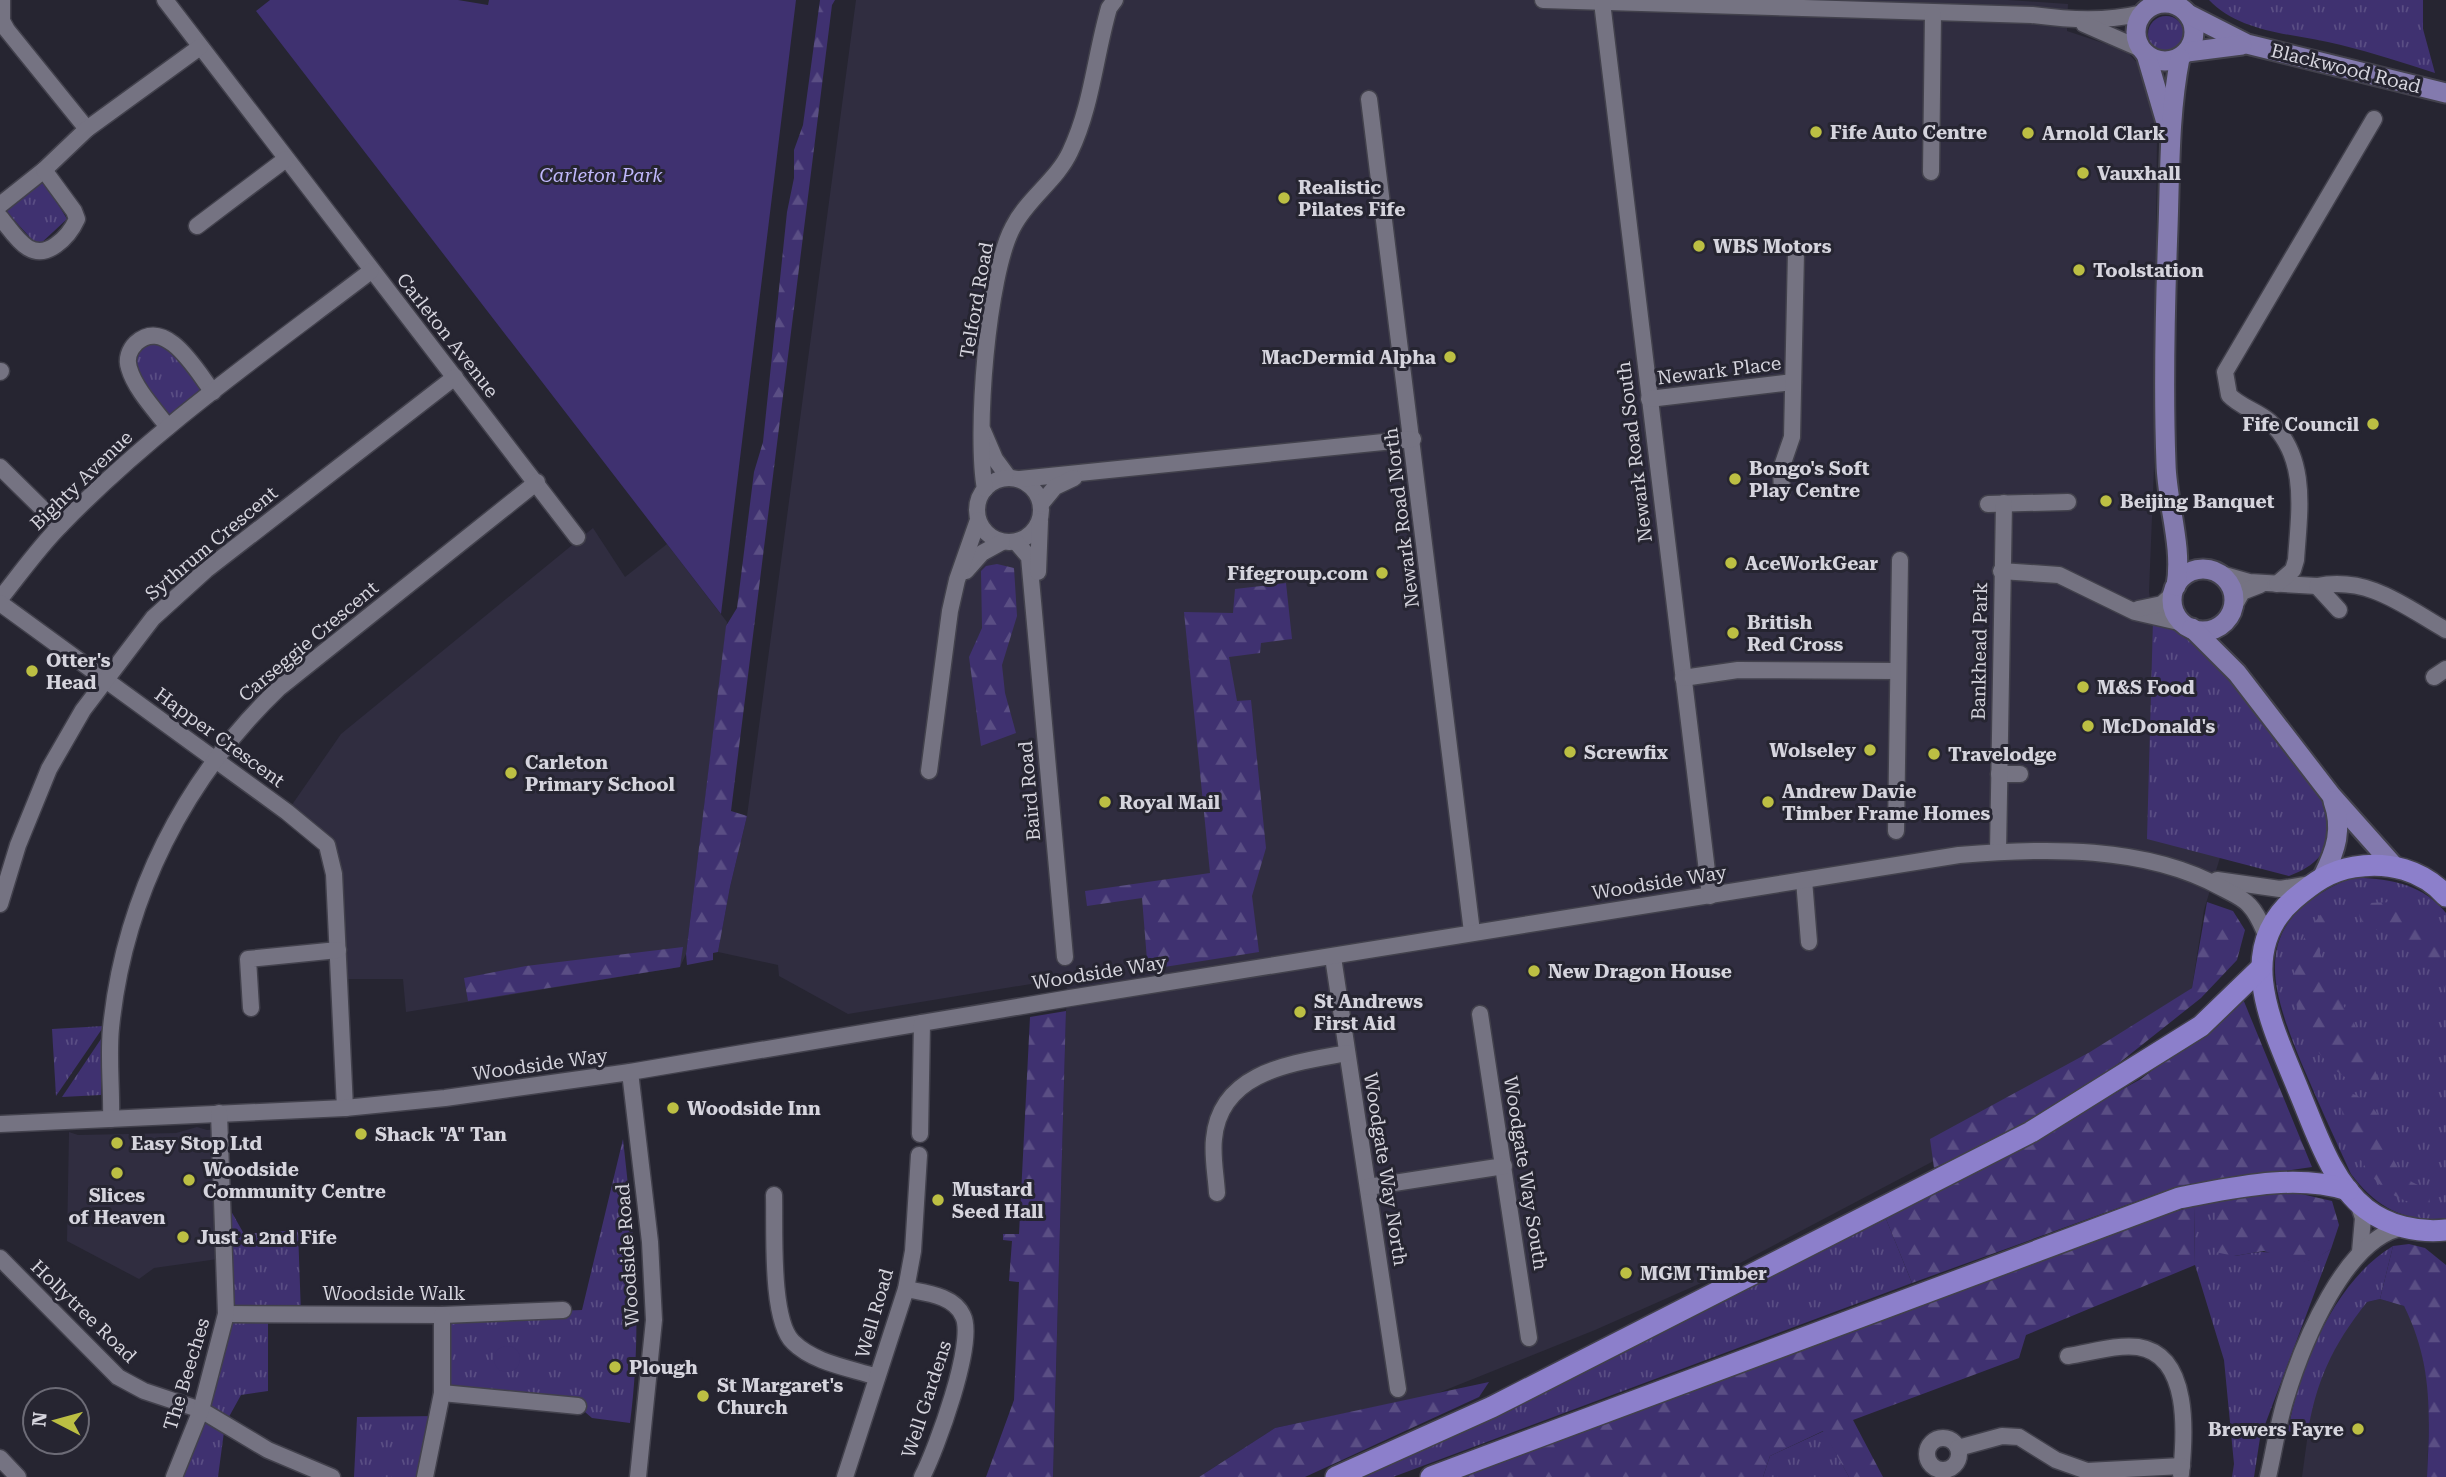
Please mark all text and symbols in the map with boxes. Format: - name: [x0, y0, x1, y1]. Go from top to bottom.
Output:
- street label: Blackwood Road: [2269, 39, 2423, 98]
- place label: Fife Auto Centre: [1830, 121, 1987, 144]
- place label: Arnold Clark: [2042, 122, 2166, 145]
- marker: Fife Auto Centre: [1808, 124, 1824, 140]
- marker: Arnold Clark: [2020, 125, 2036, 141]
- place label: Vauxhall: [2097, 162, 2181, 185]
- park label: Carleton Park: [539, 164, 663, 187]
- marker: Vauxhall: [2075, 165, 2091, 181]
- place label: Realistic Pilates Fife: [1298, 176, 1405, 221]
- marker: Realistic Pilates Fife: [1276, 190, 1292, 206]
- place label: WBS Motors: [1713, 235, 1832, 258]
- marker: WBS Motors: [1691, 238, 1707, 254]
- street label: Telford Road: [955, 240, 998, 360]
- place label: Toolstation: [2093, 259, 2204, 282]
- marker: Toolstation: [2071, 262, 2087, 278]
- street label: Carleton Avenue: [392, 268, 503, 402]
- place label: MacDermid Alpha: [1262, 346, 1436, 369]
- marker: MacDermid Alpha: [1442, 349, 1458, 365]
- street label: Newark Place: [1656, 351, 1782, 390]
- street label: Newark Road South: [1612, 360, 1657, 544]
- place label: Fife Council: [2243, 413, 2359, 436]
- marker: Fife Council: [2365, 416, 2381, 432]
- street label: Bighty Avenue: [25, 426, 137, 535]
- street label: Newark Road North: [1379, 427, 1424, 609]
- place label: Bongo's Soft Play Centre: [1749, 457, 1870, 502]
- marker: Bongo's Soft Play Centre: [1727, 471, 1743, 487]
- street label: Sythrum Crescent: [140, 481, 282, 605]
- place label: Beijing Banquet: [2120, 490, 2275, 513]
- marker: Beijing Banquet: [2098, 493, 2114, 509]
- place label: AceWorkGear: [1745, 552, 1878, 575]
- marker: AceWorkGear: [1723, 555, 1739, 571]
- place label: Fifegroup.com: [1227, 562, 1369, 585]
- marker: Fifegroup.com: [1374, 565, 1390, 581]
- street label: Carseggie Crescent: [234, 576, 383, 706]
- street label: Bankhead Park: [1967, 582, 1992, 720]
- place label: British Red Cross: [1747, 611, 1843, 656]
- marker: British Red Cross: [1725, 625, 1741, 641]
- place label: Otter's Head: [46, 649, 111, 694]
- marker: Otter's Head: [24, 663, 40, 679]
- place label: M&S Food: [2097, 676, 2195, 699]
- marker: M&S Food: [2075, 679, 2091, 695]
- street label: Happer Crescent: [150, 683, 289, 792]
- place label: McDonald's: [2102, 715, 2215, 738]
- marker: McDonald's: [2080, 718, 2096, 734]
- place label: Wolseley: [1769, 739, 1857, 762]
- street label: Baird Road: [1014, 740, 1045, 842]
- place label: Screwfix: [1584, 741, 1669, 764]
- marker: Wolseley: [1862, 742, 1878, 758]
- place label: Travelodge: [1948, 743, 2057, 766]
- marker: Screwfix: [1562, 744, 1578, 760]
- marker: Travelodge: [1926, 746, 1942, 762]
- place label: Carleton Primary School: [525, 751, 675, 796]
- marker: Carleton Primary School: [503, 765, 519, 781]
- place label: Andrew Davie Timber Frame Homes: [1782, 780, 1990, 825]
- place label: Royal Mail: [1119, 791, 1220, 814]
- marker: Royal Mail: [1097, 794, 1113, 810]
- marker: Andrew Davie Timber Frame Homes: [1760, 794, 1776, 810]
- street label: Woodside Way: [1590, 860, 1729, 904]
- street label: Woodside Way: [1030, 950, 1169, 994]
- place label: New Dragon House: [1548, 960, 1732, 983]
- marker: New Dragon House: [1526, 963, 1542, 979]
- place label: St Andrews First Aid: [1314, 990, 1423, 1035]
- marker: St Andrews First Aid: [1292, 1004, 1308, 1020]
- street label: Woodside Way: [471, 1044, 610, 1085]
- street label: Woodgate Way North: [1359, 1071, 1412, 1267]
- street label: Woodgate Way South: [1499, 1074, 1552, 1272]
- place label: Woodside Inn: [687, 1097, 821, 1120]
- marker: Woodside Inn: [665, 1100, 681, 1116]
- place label: Shack "A" Tan: [375, 1123, 507, 1146]
- marker: Shack "A" Tan: [353, 1126, 369, 1142]
- place label: Easy Stop Ltd: [131, 1132, 263, 1155]
- marker: Easy Stop Ltd: [109, 1135, 125, 1151]
- place label: Woodside Community Centre: [203, 1158, 386, 1203]
- marker: Slices of Heaven: [109, 1165, 125, 1181]
- marker: Woodside Community Centre: [181, 1172, 197, 1188]
- place label: Mustard Seed Hall: [952, 1178, 1044, 1223]
- street label: Woodside Road: [611, 1183, 644, 1327]
- place label: Slices of Heaven: [68, 1184, 166, 1229]
- marker: Mustard Seed Hall: [930, 1192, 946, 1208]
- place label: Just a 2nd Fife: [197, 1226, 337, 1249]
- marker: Just a 2nd Fife: [175, 1229, 191, 1245]
- street label: Hollytree Road: [26, 1255, 141, 1368]
- place label: MGM Timber: [1640, 1262, 1767, 1285]
- marker: MGM Timber: [1618, 1265, 1634, 1281]
- street label: Well Road: [851, 1266, 898, 1361]
- street label: Woodside Walk: [322, 1282, 466, 1305]
- street label: The Beeches: [158, 1315, 214, 1433]
- street label: Well Gardens: [897, 1338, 956, 1461]
- place label: Plough: [629, 1356, 698, 1379]
- marker: Plough: [607, 1359, 623, 1375]
- place label: St Margaret's Church: [717, 1374, 843, 1419]
- north arrow: [21, 1386, 91, 1456]
- marker: St Margaret's Church: [695, 1388, 711, 1404]
- text: N: [27, 1410, 52, 1428]
- place label: Brewers Fayre: [2208, 1418, 2344, 1441]
- marker: Brewers Fayre: [2350, 1421, 2366, 1437]

